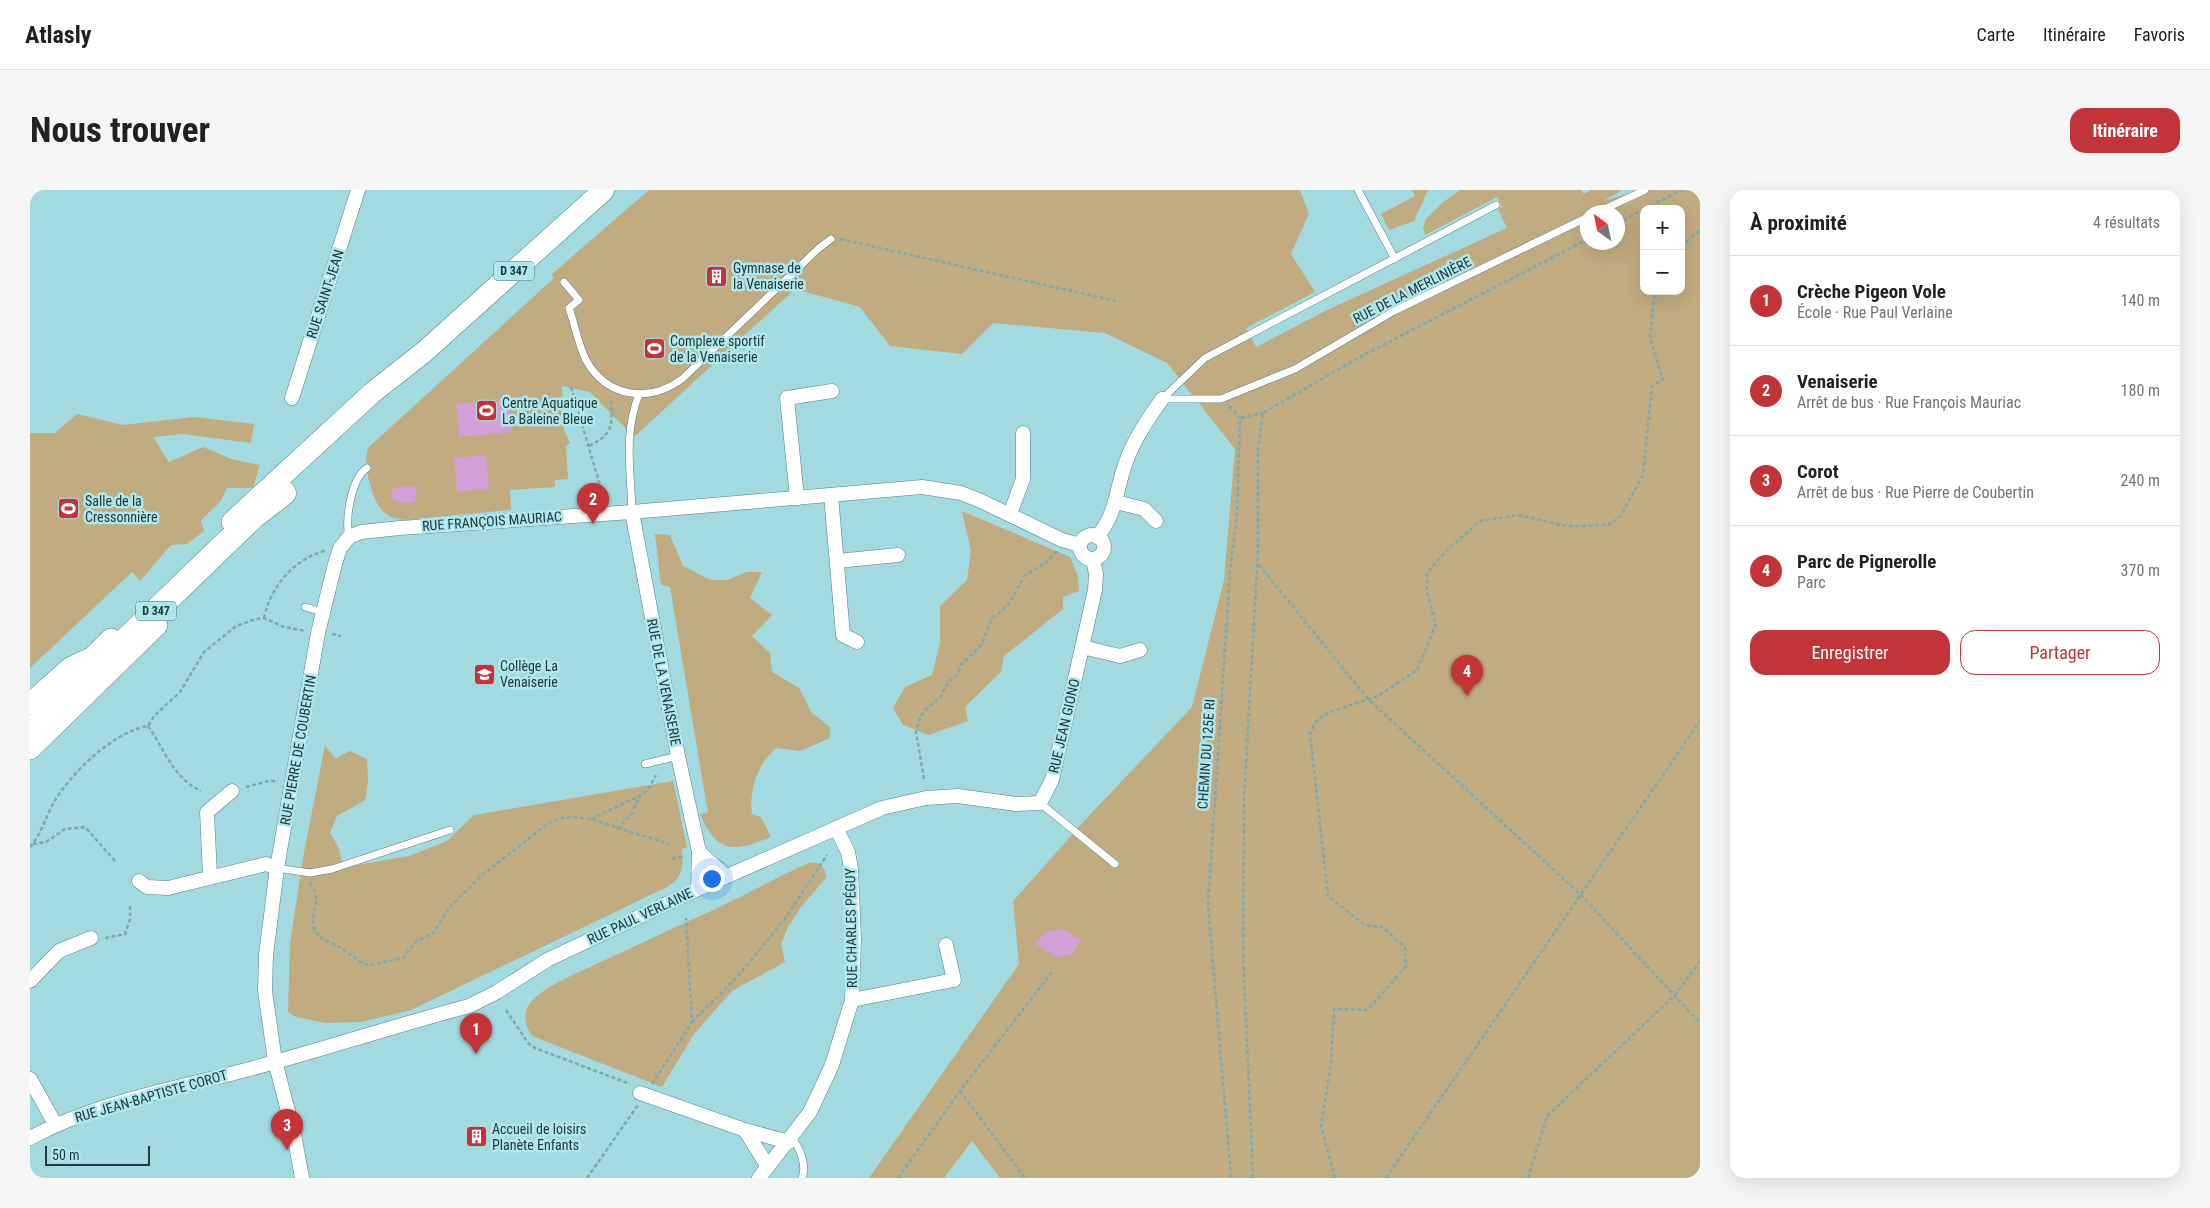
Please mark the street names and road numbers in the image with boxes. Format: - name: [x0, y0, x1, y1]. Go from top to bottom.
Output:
- street label: RUE SAINT-JEAN: [303, 248, 347, 340]
- street label: RUE DE LA MERLINIÈRE: [1350, 252, 1474, 327]
- road number: D 347: [494, 262, 534, 280]
- street label: RUE FRANÇOIS MAURIAC: [422, 508, 563, 534]
- road number: D 347: [136, 602, 176, 621]
- street label: RUE DE LA VENAISERIE: [644, 617, 684, 747]
- street label: RUE PIERRE DE COUBERTIN: [277, 674, 319, 826]
- street label: RUE JEAN GIONO: [1045, 677, 1083, 775]
- street label: CHEMIN DU 125E RI: [1194, 698, 1218, 810]
- street label: RUE CHARLES PÉGUY: [841, 867, 860, 988]
- street label: RUE PAUL VERLAINE: [585, 885, 695, 947]
- street label: RUE JEAN-BAPTISTE COROT: [73, 1067, 229, 1125]

